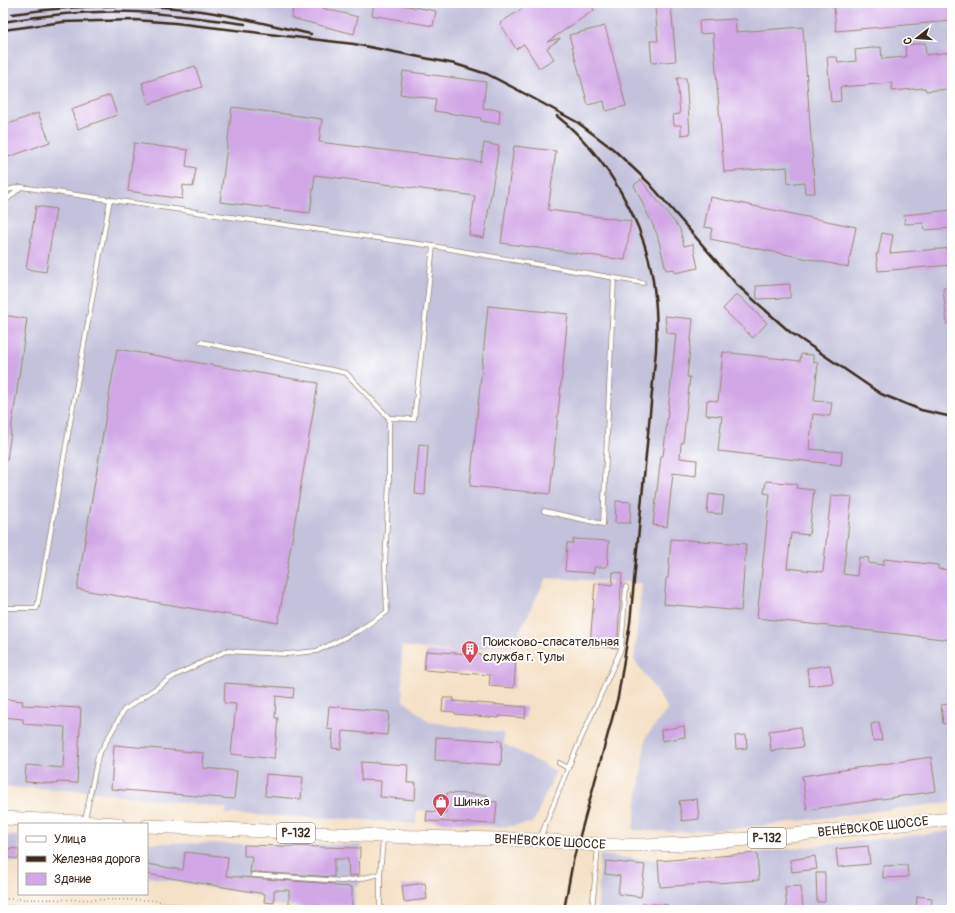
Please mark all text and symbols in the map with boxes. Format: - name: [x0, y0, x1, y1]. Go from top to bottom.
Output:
- north arrow: [897, 18, 937, 58]
- text: С: [901, 35, 915, 46]
- place label: Поисково-спасательная служба г. Тулы: [483, 634, 619, 665]
- building icon: Поисково-спасательная служба г. Тулы: [460, 639, 480, 664]
- shop icon: Шинка: [431, 792, 451, 817]
- place label: Шинка: [454, 794, 490, 810]
- street label: ВЕНЁВСКОЕ ШОССЕ: [817, 813, 930, 841]
- legend: [18, 823, 148, 895]
- road number: Р-132: [277, 823, 315, 843]
- road number: Р-132: [748, 828, 786, 848]
- street label: ВЕНЁВСКОЕ ШОССЕ: [494, 831, 606, 853]
- text: Улица: [54, 832, 86, 847]
- text: Железная дорога: [52, 852, 141, 867]
- text: Здание: [54, 872, 91, 887]

